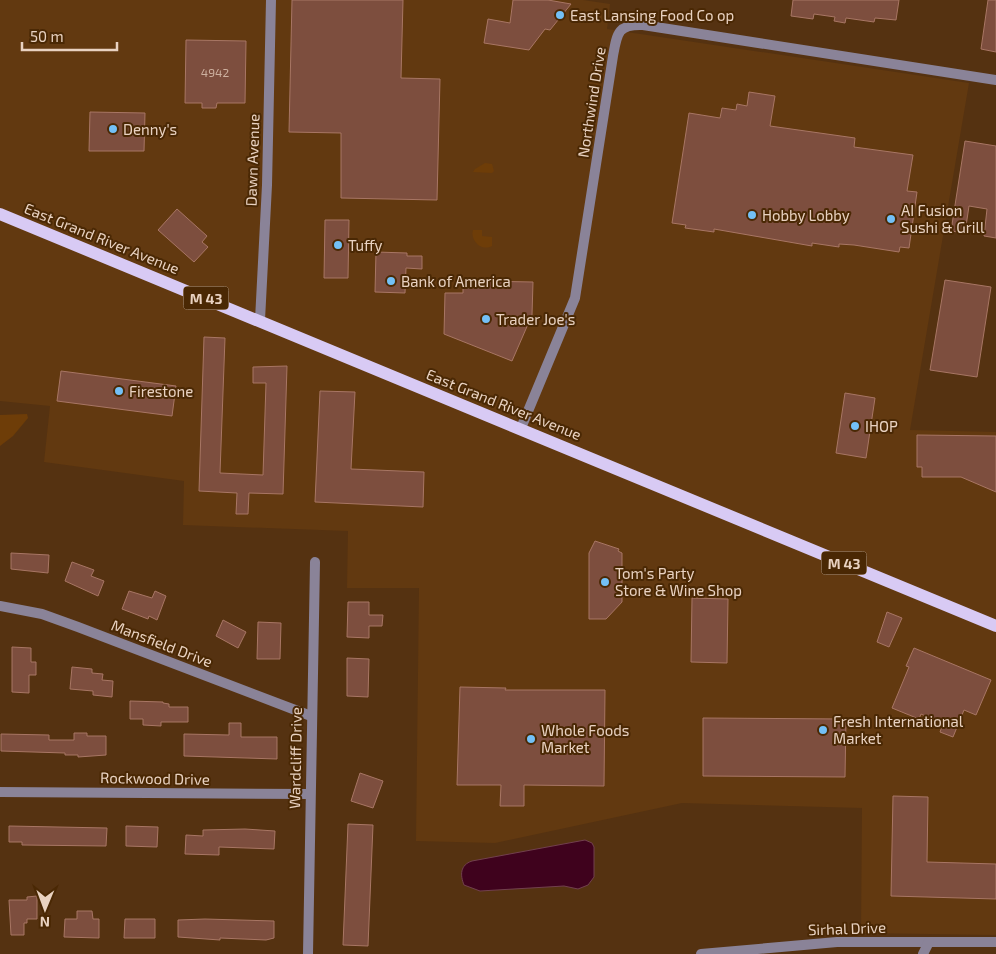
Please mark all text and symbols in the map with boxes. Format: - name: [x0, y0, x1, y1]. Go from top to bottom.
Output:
- place label: East Lansing Food Co op: [570, 6, 734, 24]
- marker: East Lansing Food Co op: [554, 9, 566, 21]
- scale bar: [22, 20, 118, 52]
- text: 50 m: [30, 27, 64, 45]
- street label: Northwind Drive: [573, 45, 609, 159]
- house number: 4942: [201, 65, 229, 79]
- street label: Dawn Avenue: [241, 113, 263, 207]
- place label: Denny's: [123, 120, 177, 138]
- marker: Denny's: [107, 123, 119, 135]
- street label: East Grand River Avenue: [22, 199, 182, 277]
- place label: AI Fusion Sushi & Grill: [901, 201, 985, 236]
- place label: Hobby Lobby: [762, 206, 850, 224]
- marker: Hobby Lobby: [746, 209, 758, 221]
- marker: AI Fusion Sushi & Grill: [885, 213, 897, 225]
- place label: Tuffy: [348, 236, 383, 254]
- marker: Tuffy: [332, 239, 344, 251]
- place label: Bank of America: [401, 272, 511, 290]
- marker: Bank of America: [385, 275, 397, 287]
- road number: M 43: [184, 286, 228, 310]
- place label: Trader Joe's: [496, 310, 575, 328]
- marker: Trader Joe's: [480, 313, 492, 325]
- street label: East Grand River Avenue: [424, 365, 584, 443]
- place label: Firestone: [129, 382, 193, 400]
- marker: Firestone: [113, 385, 125, 397]
- place label: IHOP: [865, 417, 898, 435]
- marker: IHOP: [849, 420, 861, 432]
- road number: M 43: [822, 552, 866, 574]
- place label: Tom's Party Store & Wine Shop: [615, 564, 742, 599]
- marker: Tom's Party Store & Wine Shop: [599, 576, 611, 588]
- street label: Mansfield Drive: [109, 615, 215, 671]
- street label: Wardcliff Drive: [285, 707, 305, 809]
- place label: Fresh International Market: [833, 712, 964, 747]
- place label: Whole Foods Market: [541, 721, 629, 756]
- marker: Fresh International Market: [817, 724, 829, 736]
- marker: Whole Foods Market: [525, 733, 537, 745]
- street label: Rockwood Drive: [100, 768, 210, 788]
- north arrow: [20, 884, 70, 934]
- text: N: [40, 914, 50, 931]
- street label: Sirhal Drive: [808, 918, 886, 938]

